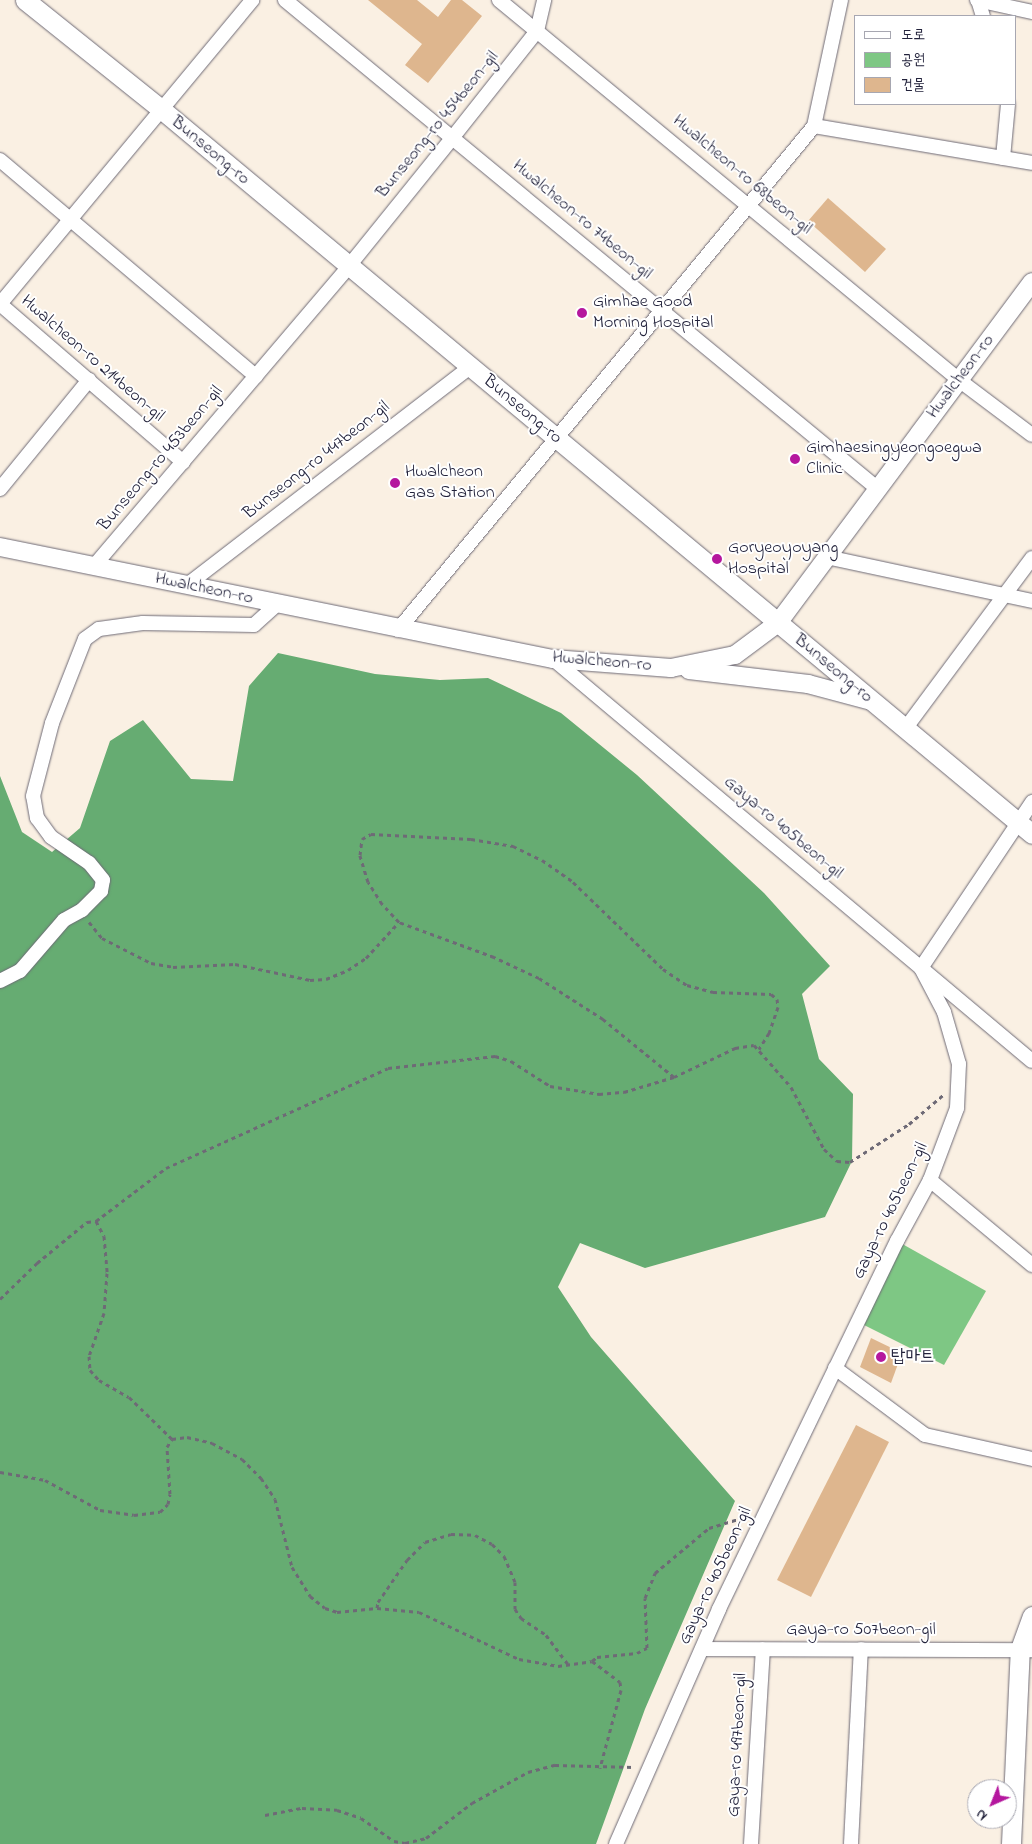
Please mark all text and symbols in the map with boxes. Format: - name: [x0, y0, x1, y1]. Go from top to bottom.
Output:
- legend: [854, 15, 1017, 105]
- text: 도로: [901, 24, 925, 46]
- street label: Bunseong-ro 454beon-gil: [372, 47, 504, 203]
- text: 공원: [901, 49, 925, 71]
- text: 건물: [901, 74, 925, 96]
- street label: Hwalcheon-ro 68beon-gil: [668, 110, 816, 240]
- street label: Bunseong-ro: [166, 112, 254, 190]
- street label: Hwalcheon-ro 74beon-gil: [508, 155, 656, 285]
- street label: Hwalcheon-ro 214beon-gil: [16, 291, 168, 427]
- place label: Gimhae Good Morning Hospital: [593, 292, 713, 334]
- marker: Gimhae Good Morning Hospital: [575, 306, 589, 320]
- street label: Hwalcheon-ro: [922, 331, 1000, 423]
- street label: Bunseong-ro: [478, 371, 566, 449]
- street label: Bunseong-ro 453beon-gil: [94, 382, 228, 536]
- street label: Bunseong-ro 447beon-gil: [239, 397, 395, 525]
- place label: Gimhaesingyeongoegwa Clinic: [806, 438, 982, 480]
- marker: Gimhaesingyeongoegwa Clinic: [788, 452, 802, 466]
- place label: Hwalcheon Gas Station: [405, 462, 495, 504]
- marker: Hwalcheon Gas Station: [389, 477, 401, 489]
- place label: Goryeoyoyang Hospital: [728, 538, 838, 580]
- marker: Goryeoyoyang Hospital: [710, 552, 724, 566]
- street label: Hwalcheon-ro: [153, 568, 255, 610]
- street label: Bunseong-ro: [789, 630, 877, 708]
- street label: Hwalcheon-ro: [551, 647, 653, 677]
- street label: Gaya-ro 405beon-gil: [719, 772, 847, 884]
- street label: Gaya-ro 405beon-gil: [849, 1139, 933, 1283]
- place label: 탑마트: [891, 1346, 934, 1368]
- marker: 탑마트: [875, 1351, 887, 1363]
- street label: Gaya-ro 405beon-gil: [675, 1504, 757, 1648]
- street label: Gaya-ro 507beon-gil: [786, 1619, 936, 1641]
- street label: Gaya-ro 497beon-gil: [723, 1672, 753, 1818]
- north arrow: [967, 1779, 1017, 1829]
- text: N: [971, 1804, 993, 1825]

